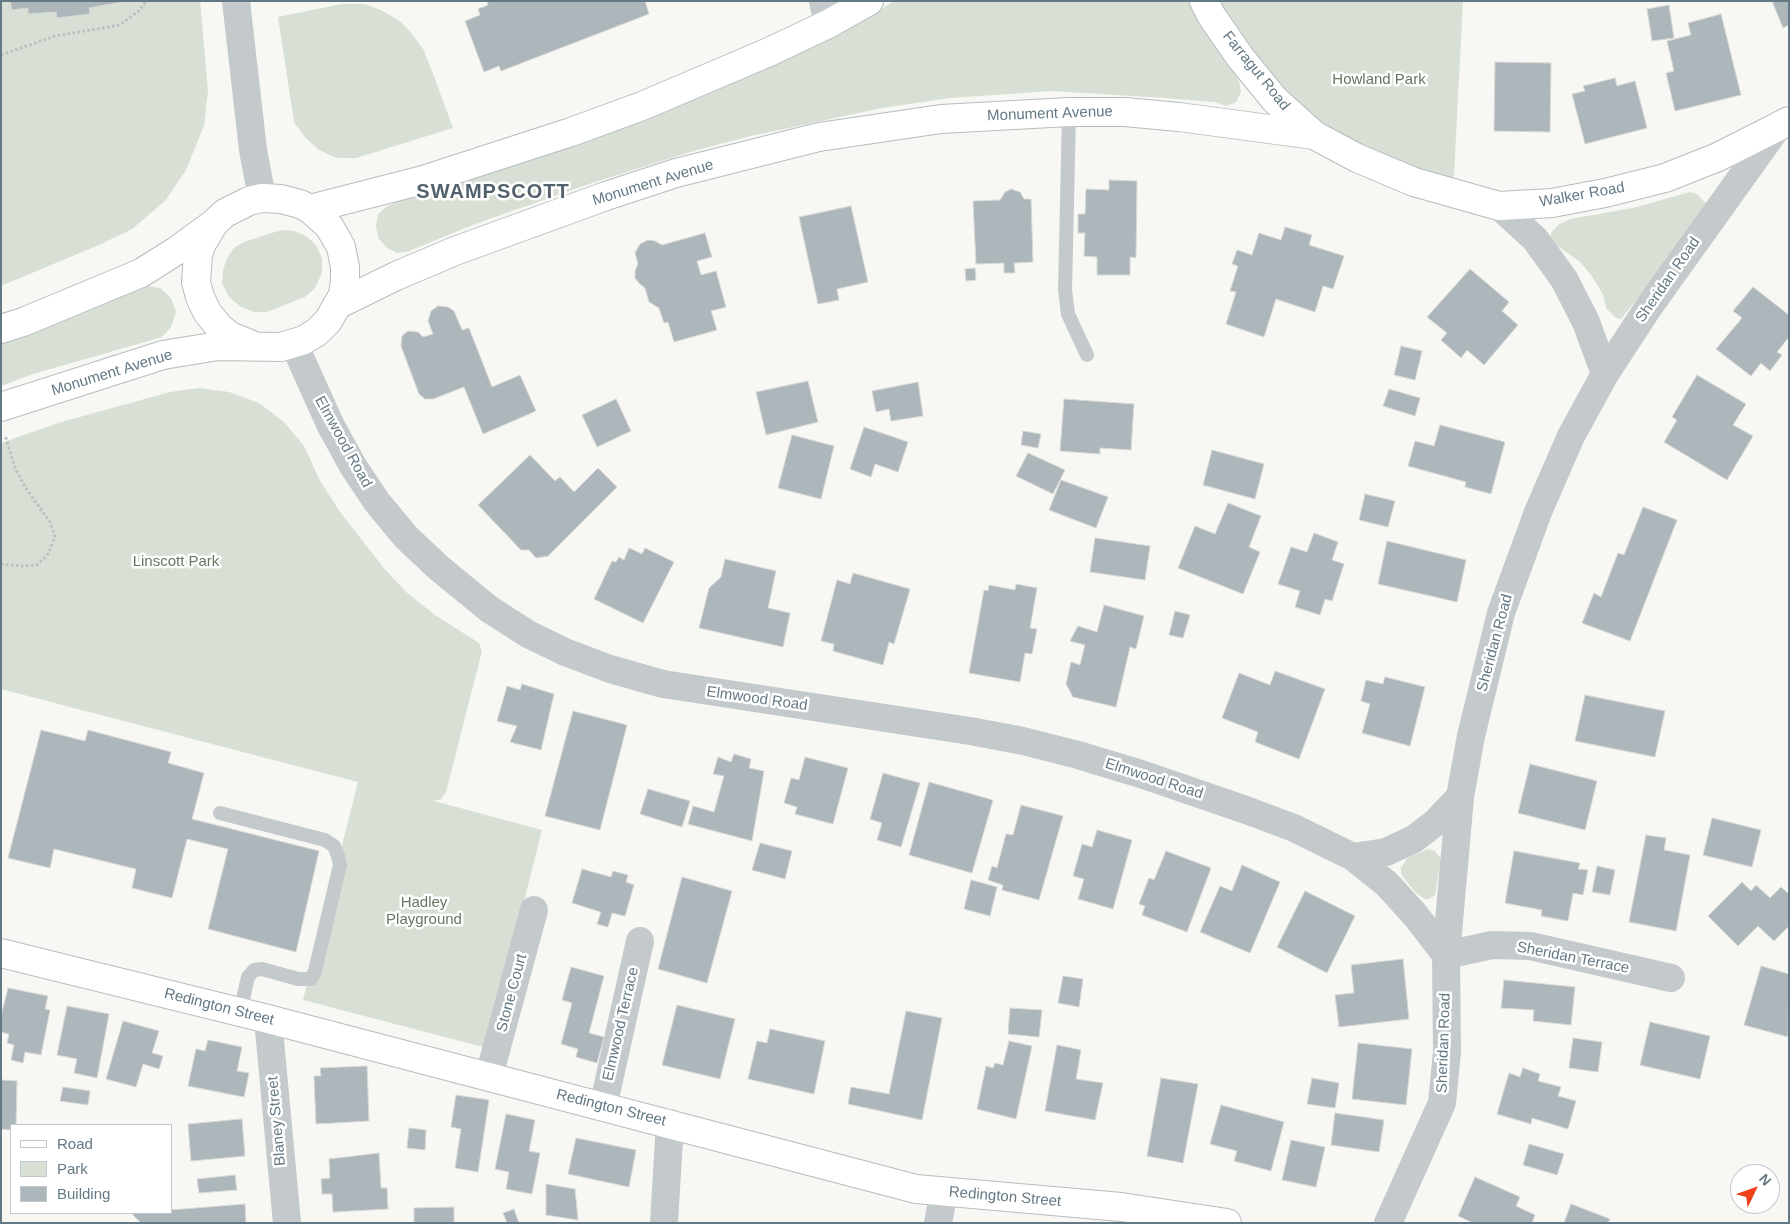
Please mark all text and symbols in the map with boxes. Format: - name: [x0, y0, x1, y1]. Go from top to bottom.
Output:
- street label: Farragut Road: [1219, 28, 1293, 114]
- park label: Howland Park: [1332, 71, 1426, 89]
- street label: Monument Avenue: [987, 103, 1113, 125]
- street label: Monument Avenue: [590, 156, 716, 210]
- street label: Walker Road: [1538, 179, 1626, 211]
- district label: SWAMPSCOTT: [415, 180, 571, 204]
- street label: Sheridan Road: [1632, 234, 1704, 326]
- street label: Monument Avenue: [49, 346, 175, 400]
- street label: Elmwood Road: [310, 393, 376, 491]
- park label: Linscott Park: [133, 553, 219, 571]
- street label: Sheridan Road: [1473, 592, 1517, 694]
- street label: Elmwood Road: [705, 683, 809, 715]
- street label: Elmwood Road: [1103, 755, 1205, 803]
- park label: Hadley Playground: [386, 894, 462, 929]
- street label: Sheridan Terrace: [1515, 938, 1631, 978]
- street label: Stone Court: [493, 952, 531, 1034]
- street label: Elmwood Terrace: [599, 966, 643, 1082]
- street label: Redington Street: [162, 985, 276, 1029]
- street label: Sheridan Road: [1433, 993, 1455, 1093]
- street label: Blaney Street: [264, 1075, 290, 1167]
- street label: Redington Street: [554, 1086, 668, 1130]
- legend: [10, 1124, 172, 1214]
- text: Road: [57, 1135, 93, 1152]
- text: Park: [57, 1160, 88, 1177]
- north arrow: [1730, 1164, 1780, 1214]
- text: N: [1756, 1171, 1775, 1189]
- street label: Redington Street: [948, 1183, 1062, 1211]
- text: Building: [57, 1185, 110, 1202]

